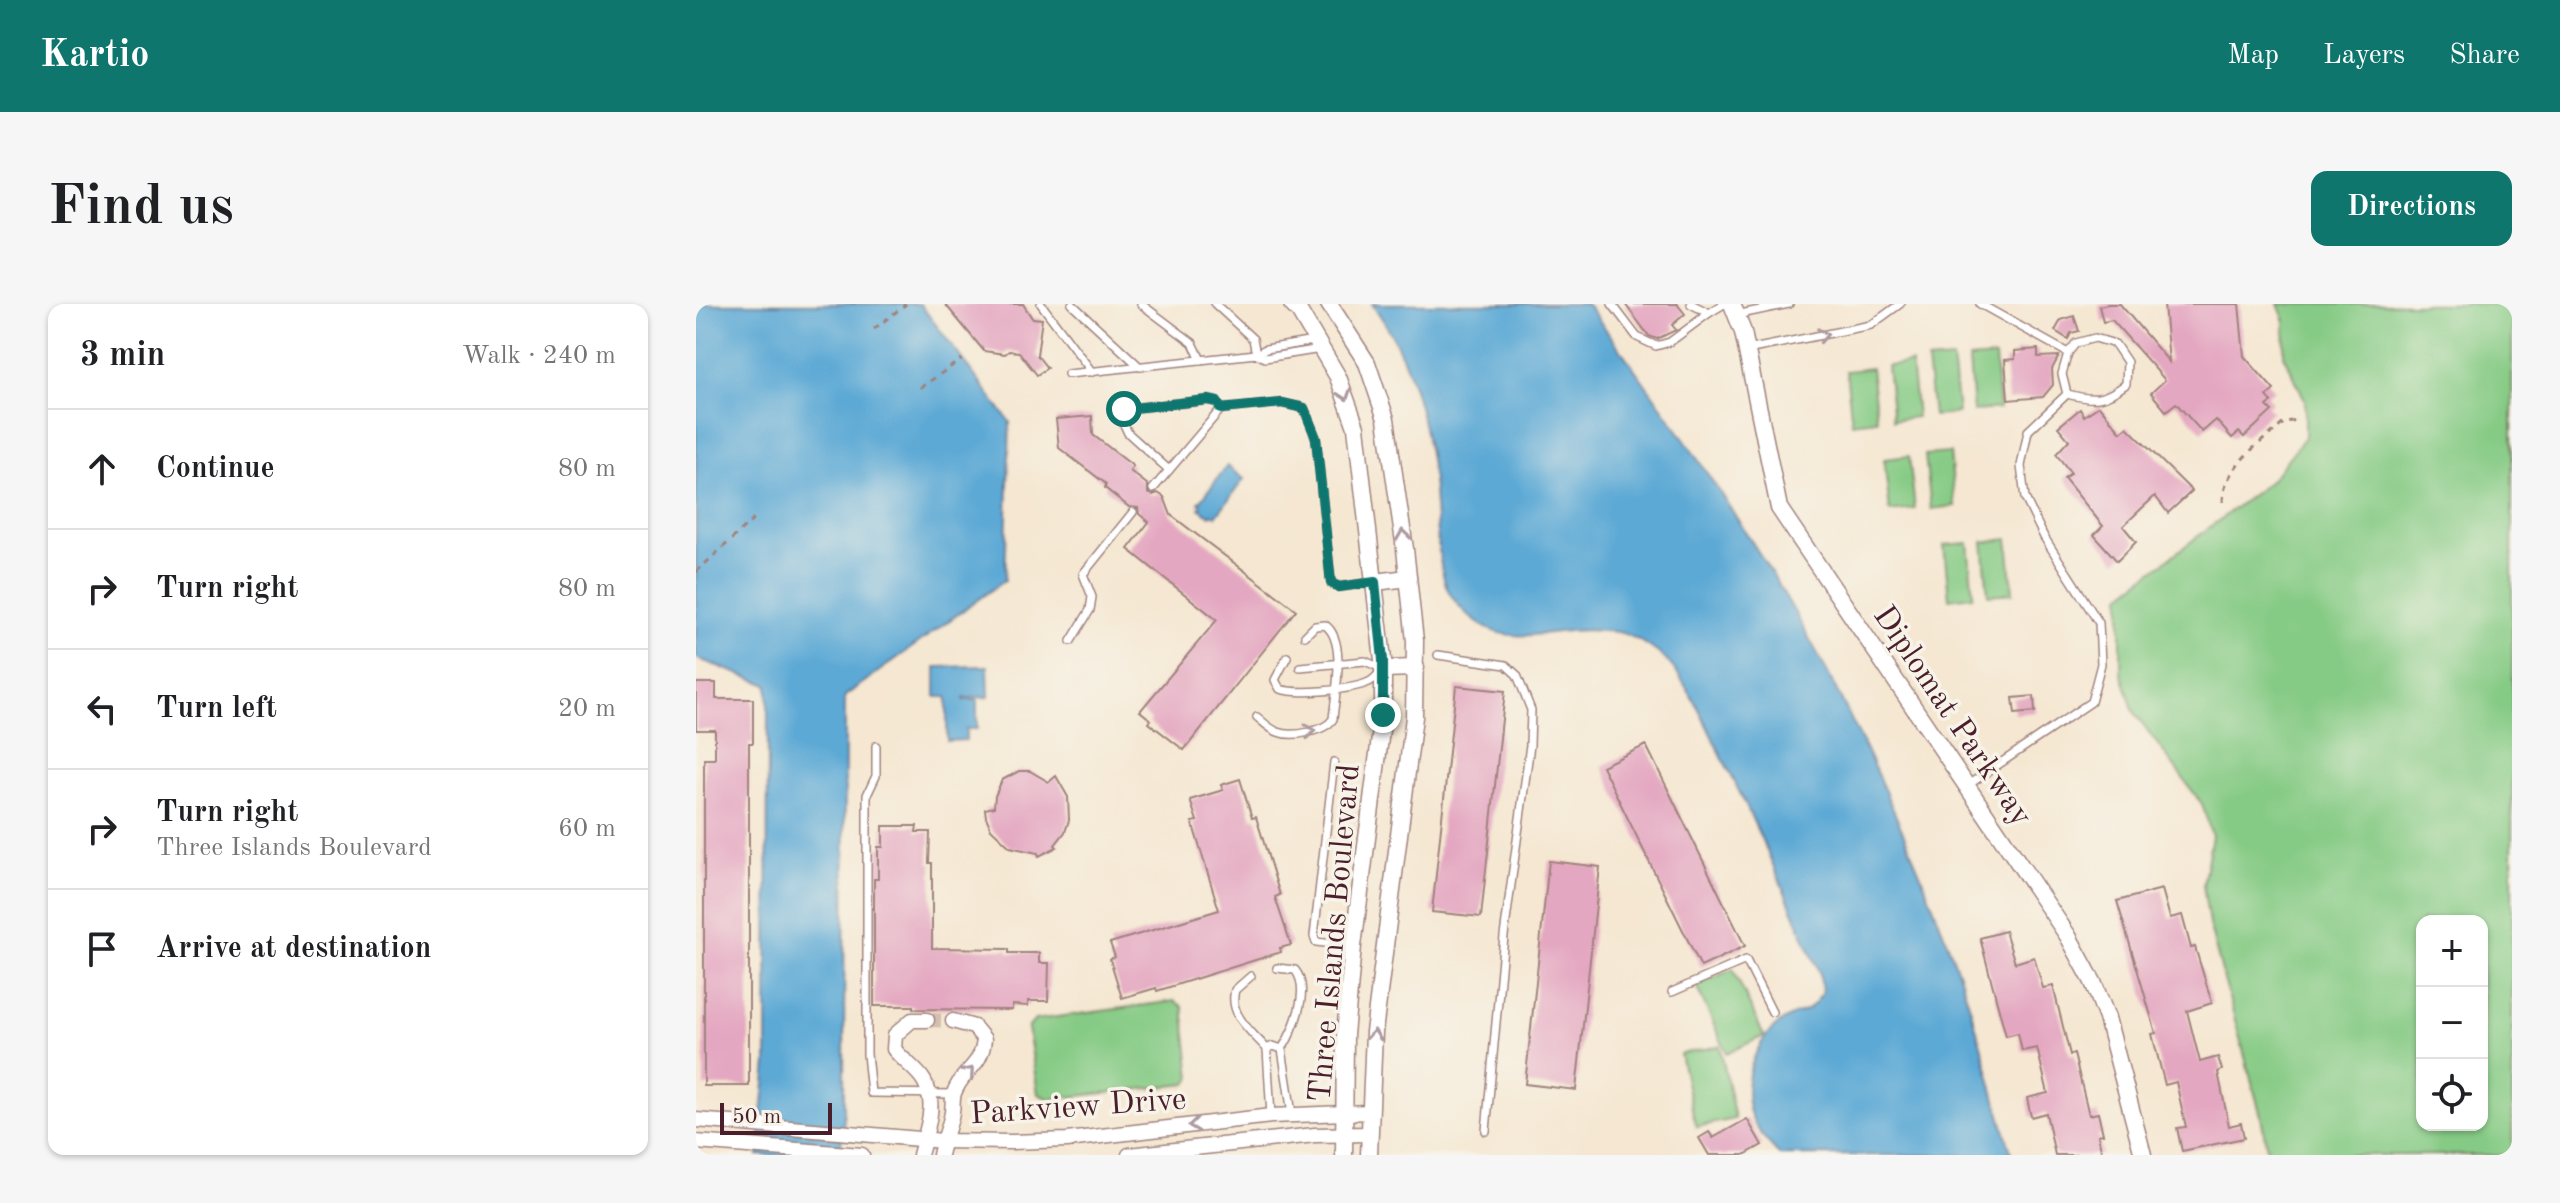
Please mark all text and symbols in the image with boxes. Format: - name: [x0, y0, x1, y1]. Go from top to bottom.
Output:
- text: Kartio: [40, 37, 149, 75]
- text: Map: [2227, 42, 2279, 70]
- text: Layers: [2323, 42, 2405, 70]
- text: Share: [2449, 42, 2520, 70]
- button: Directions: [2311, 171, 2512, 246]
- text: Find us: [48, 180, 234, 236]
- one-way arrow: [1816, 327, 1830, 344]
- text: 3 min: [80, 339, 165, 373]
- text: Walk · 240 m: [462, 343, 616, 369]
- one-way arrow: [1335, 387, 1351, 401]
- route start: [1106, 391, 1142, 427]
- icon: ahead: [80, 447, 124, 491]
- text: Continue: [156, 454, 275, 484]
- text: 80 m: [558, 456, 616, 482]
- one-way arrow: [1395, 528, 1412, 542]
- icon: right: [80, 567, 124, 611]
- text: Turn right: [156, 574, 298, 604]
- text: 80 m: [558, 576, 616, 602]
- street label: Diplomat Parkway: [1866, 601, 2037, 833]
- icon: left: [80, 687, 124, 731]
- text: Turn left: [156, 694, 277, 724]
- text: 20 m: [558, 696, 616, 722]
- route end: [1365, 697, 1401, 733]
- one-way arrow: [1304, 722, 1317, 739]
- street label: Three Islands Boulevard: [1305, 763, 1367, 1104]
- text: Turn right: [156, 798, 298, 828]
- icon: right: [80, 807, 124, 851]
- text: 60 m: [558, 816, 616, 842]
- text: Three Islands Boulevard: [156, 835, 432, 861]
- map controls: [2416, 915, 2488, 1131]
- button: +: [2416, 915, 2488, 987]
- icon: arrive: [80, 927, 124, 971]
- text: Arrive at destination: [156, 934, 431, 964]
- button: −: [2416, 987, 2488, 1059]
- one-way arrow: [1365, 1028, 1382, 1041]
- button: locate: [2416, 1059, 2488, 1131]
- one-way arrow: [959, 1066, 974, 1081]
- street label: Parkview Drive: [969, 1084, 1188, 1132]
- scale bar: [720, 1099, 832, 1135]
- text: 50 m: [732, 1106, 781, 1128]
- one-way arrow: [1187, 1117, 1200, 1134]

